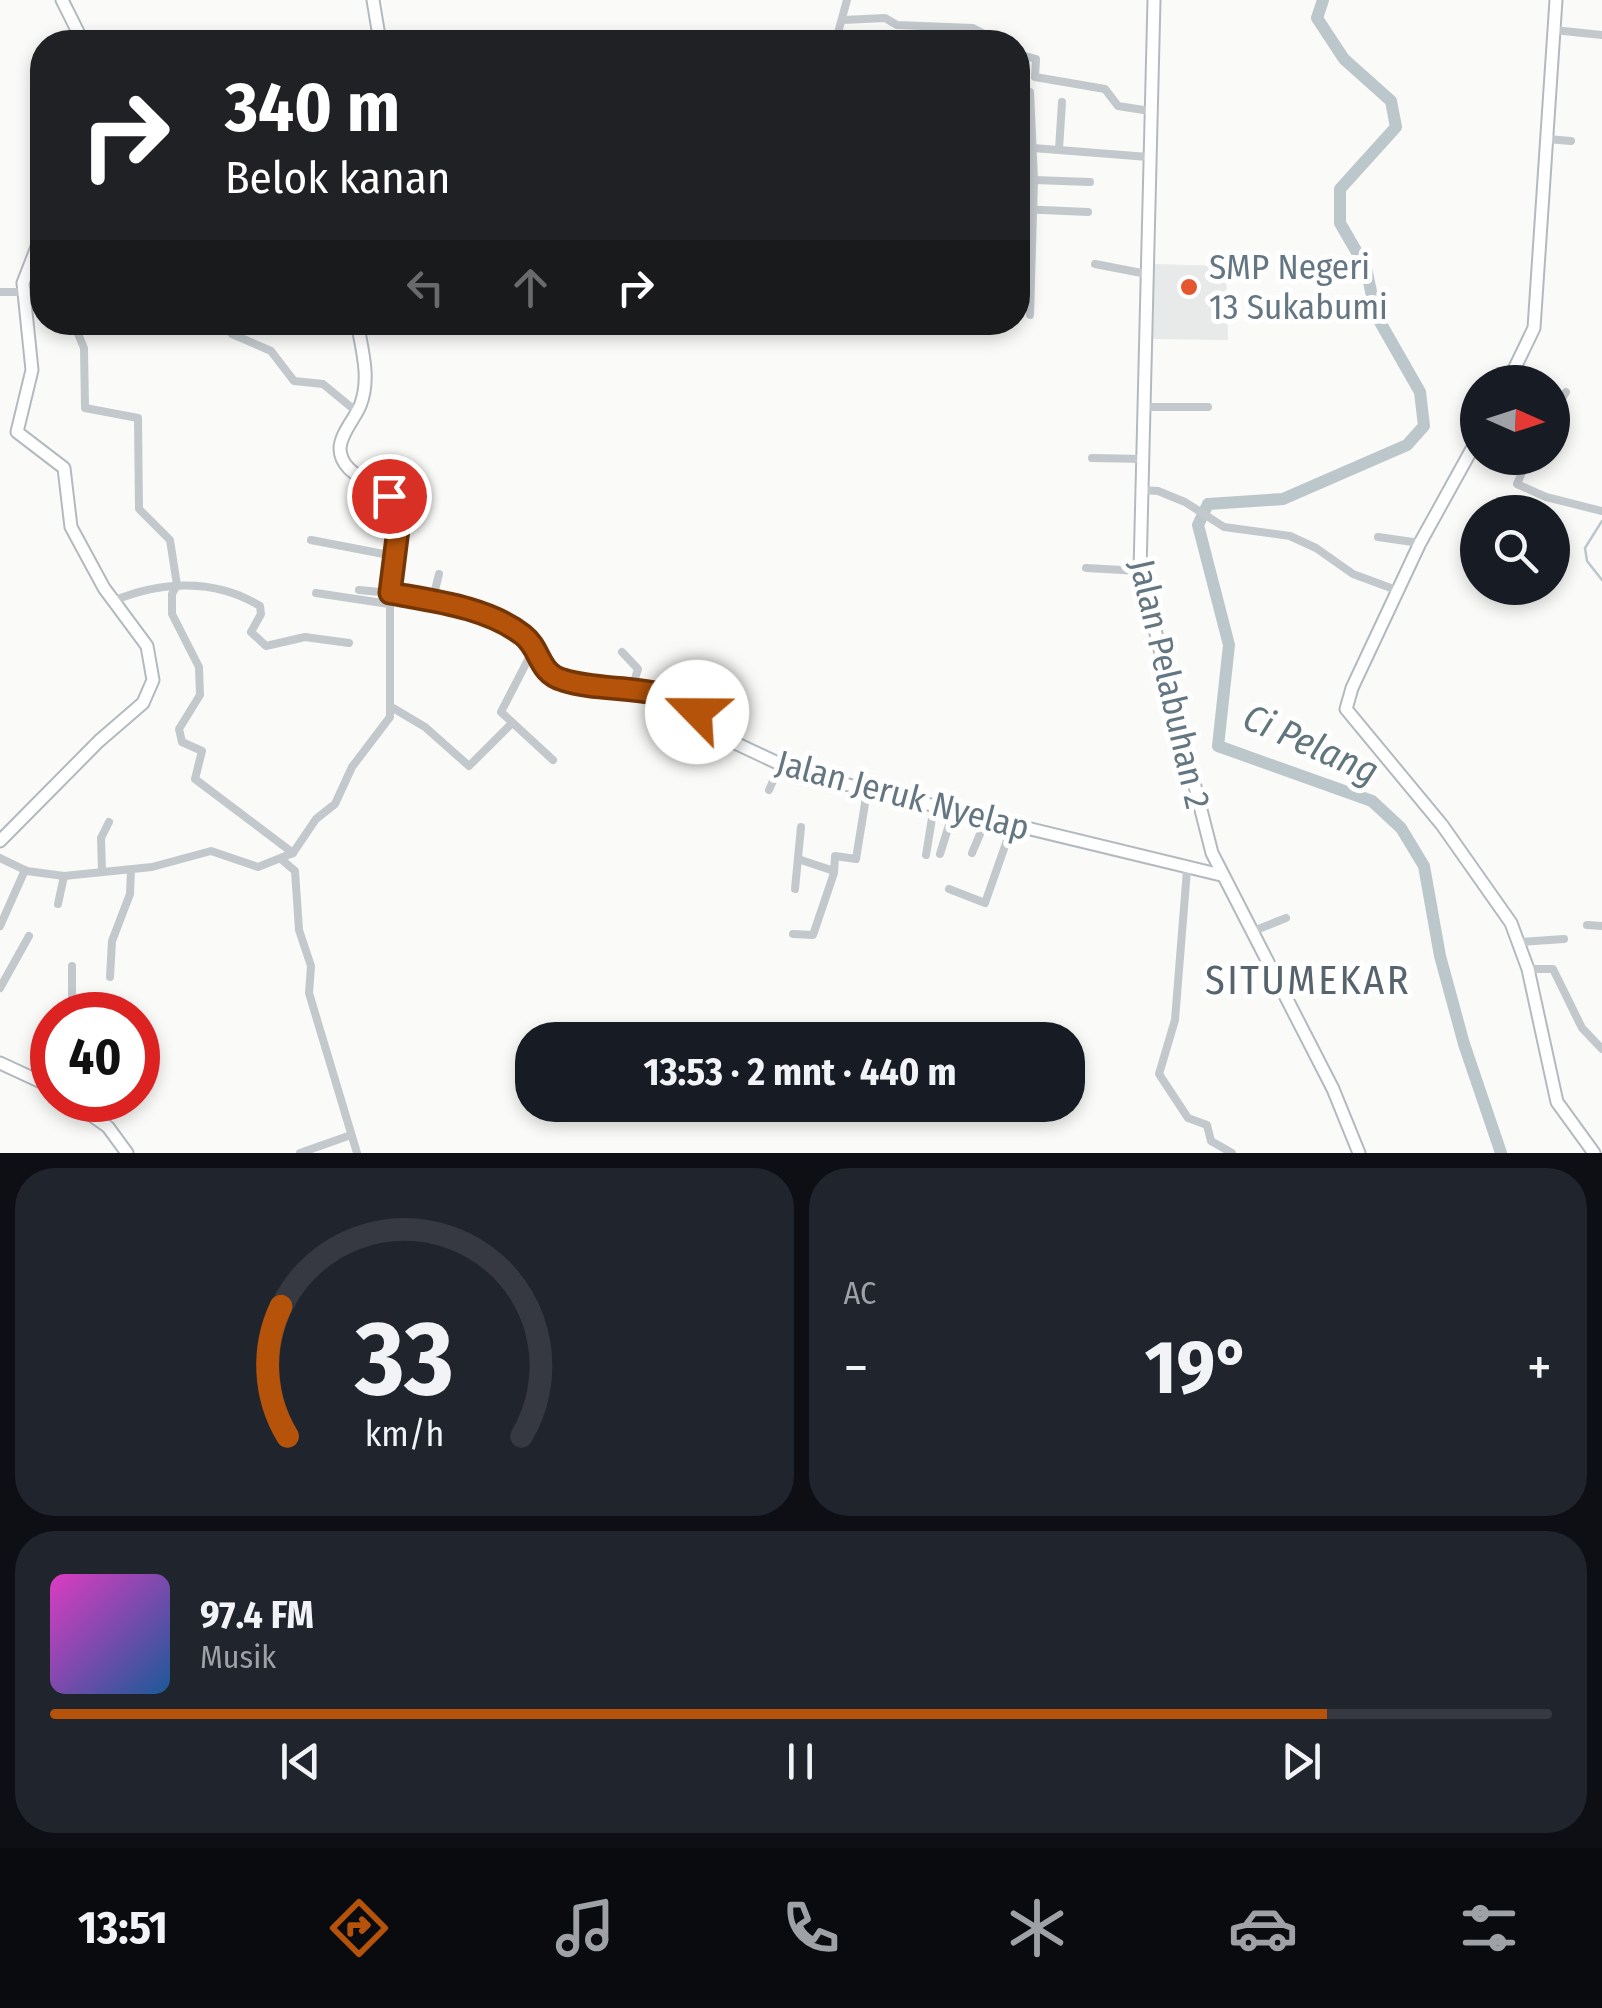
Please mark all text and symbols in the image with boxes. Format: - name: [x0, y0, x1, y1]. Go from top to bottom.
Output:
- text: 340 m: [225, 66, 400, 150]
- icon: right: [60, 70, 190, 200]
- text: Belok kanan: [225, 151, 451, 205]
- place label: SMP Negeri 13 Sukabumi: [1209, 246, 1388, 328]
- icon: left: [398, 260, 453, 315]
- icon: ahead: [503, 260, 558, 315]
- icon: right: [608, 260, 663, 315]
- marker: SMP Negeri 13 Sukabumi: [1178, 276, 1200, 298]
- north arrow: [1460, 365, 1570, 475]
- map controls: [1460, 365, 1570, 605]
- pin: [347, 454, 432, 539]
- icon: arrive: [362, 469, 417, 524]
- button: search: [1460, 495, 1570, 605]
- street label: Jalan Pelabuhan 2: [1121, 555, 1219, 813]
- position arrow: [645, 660, 749, 764]
- water label: Ci Pelang: [1236, 694, 1386, 794]
- street label: Jalan Jeruk Nyelap: [772, 741, 1034, 849]
- district label: SITUMEKAR: [1205, 957, 1411, 1005]
- speed limit sign: 40: [30, 992, 160, 1122]
- text: 13:53 · 2 mnt · 440 m: [644, 1049, 956, 1095]
- text: AC: [844, 1274, 876, 1312]
- text: 33: [354, 1297, 453, 1422]
- text: 19°: [1145, 1323, 1250, 1413]
- text: −: [844, 1335, 868, 1401]
- text: +: [1527, 1335, 1552, 1401]
- text: km/h: [364, 1413, 444, 1455]
- text: 97.4 FM: [200, 1592, 314, 1638]
- text: Musik: [200, 1638, 276, 1676]
- icon: previous: [273, 1734, 328, 1789]
- icon: pause: [773, 1734, 828, 1789]
- icon: next: [1274, 1734, 1329, 1789]
- icon: directions: [324, 1893, 394, 1963]
- icon: music: [550, 1893, 620, 1963]
- icon: phone: [776, 1893, 846, 1963]
- icon: climate: [1002, 1893, 1072, 1963]
- icon: car: [1228, 1893, 1298, 1963]
- icon: filters: [1454, 1893, 1524, 1963]
- text: 13:51: [78, 1901, 168, 1955]

